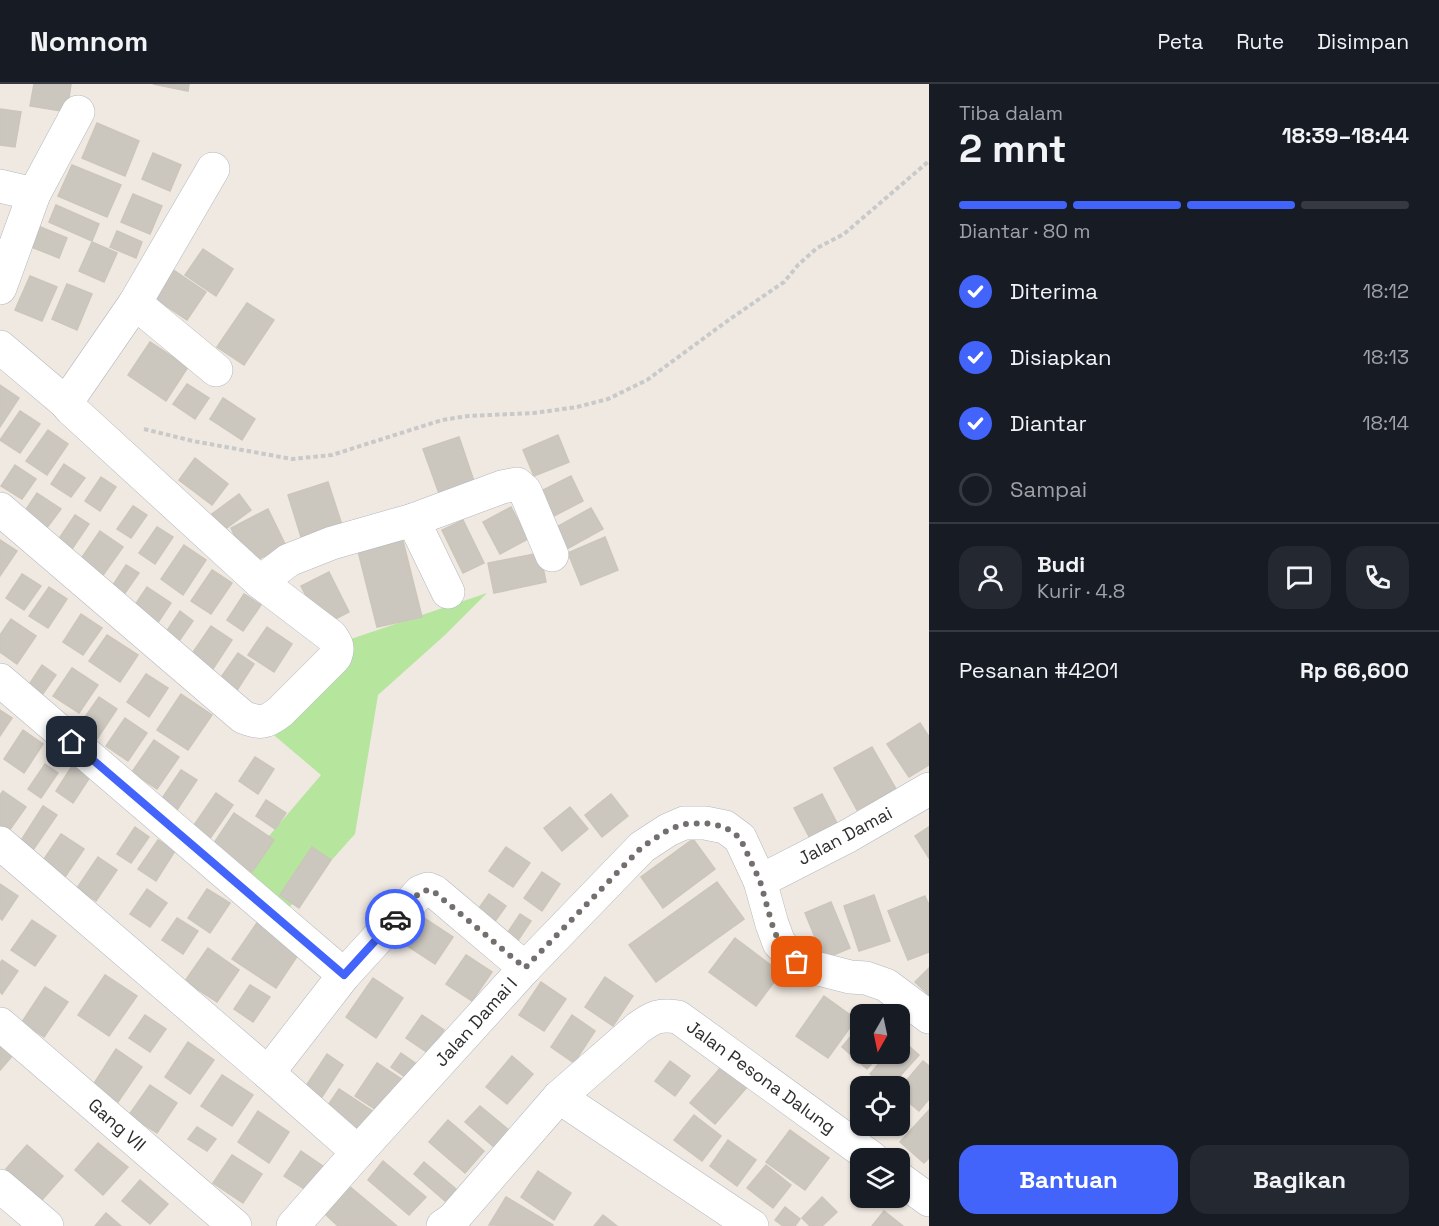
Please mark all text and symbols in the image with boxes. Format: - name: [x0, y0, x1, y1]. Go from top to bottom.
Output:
- text: Nomnom: [30, 23, 148, 59]
- text: Peta: [1157, 28, 1203, 55]
- text: Rute: [1236, 28, 1284, 55]
- text: Disimpan: [1317, 28, 1409, 55]
- text: Tiba dalam: [959, 100, 1063, 126]
- text: 18:39–18:44: [1282, 121, 1409, 149]
- text: 2 mnt: [959, 124, 1067, 173]
- text: Diantar · 80 m: [959, 218, 1090, 244]
- icon: check: [959, 275, 992, 308]
- text: Diterima: [1010, 277, 1098, 305]
- text: 18:12: [1363, 278, 1409, 304]
- icon: check: [959, 341, 992, 374]
- text: Disiapkan: [1010, 343, 1112, 371]
- text: 18:13: [1363, 344, 1409, 370]
- icon: check: [959, 407, 992, 440]
- text: Diantar: [1010, 409, 1087, 437]
- text: 18:14: [1362, 410, 1409, 436]
- text: Sampai: [1010, 475, 1087, 503]
- button: person: [959, 546, 1022, 609]
- button: chat: [1268, 546, 1331, 609]
- button: phone: [1346, 546, 1409, 609]
- text: Budi: [1037, 550, 1085, 578]
- text: Kurir · 4.8: [1037, 578, 1125, 604]
- text: Pesanan #4201: [959, 656, 1118, 684]
- text: Rp 66,600: [1300, 656, 1409, 684]
- pin: [46, 716, 97, 767]
- icon: home: [55, 725, 88, 758]
- street label: Jalan Damai: [794, 801, 896, 870]
- courier: [365, 889, 425, 949]
- icon: car: [379, 903, 412, 936]
- pin: [771, 936, 822, 987]
- icon: bag: [780, 945, 813, 978]
- street label: Jalan Damai I: [429, 972, 522, 1071]
- north arrow: [850, 1004, 910, 1064]
- map controls: [850, 1004, 910, 1208]
- street label: Jalan Pesona Dalung: [682, 1015, 841, 1139]
- button: locate: [850, 1076, 910, 1136]
- street label: Gang VII: [84, 1093, 151, 1156]
- button: Bantuan: [959, 1145, 1178, 1214]
- button: Bagikan: [1190, 1145, 1409, 1214]
- button: layers: [850, 1148, 910, 1208]

